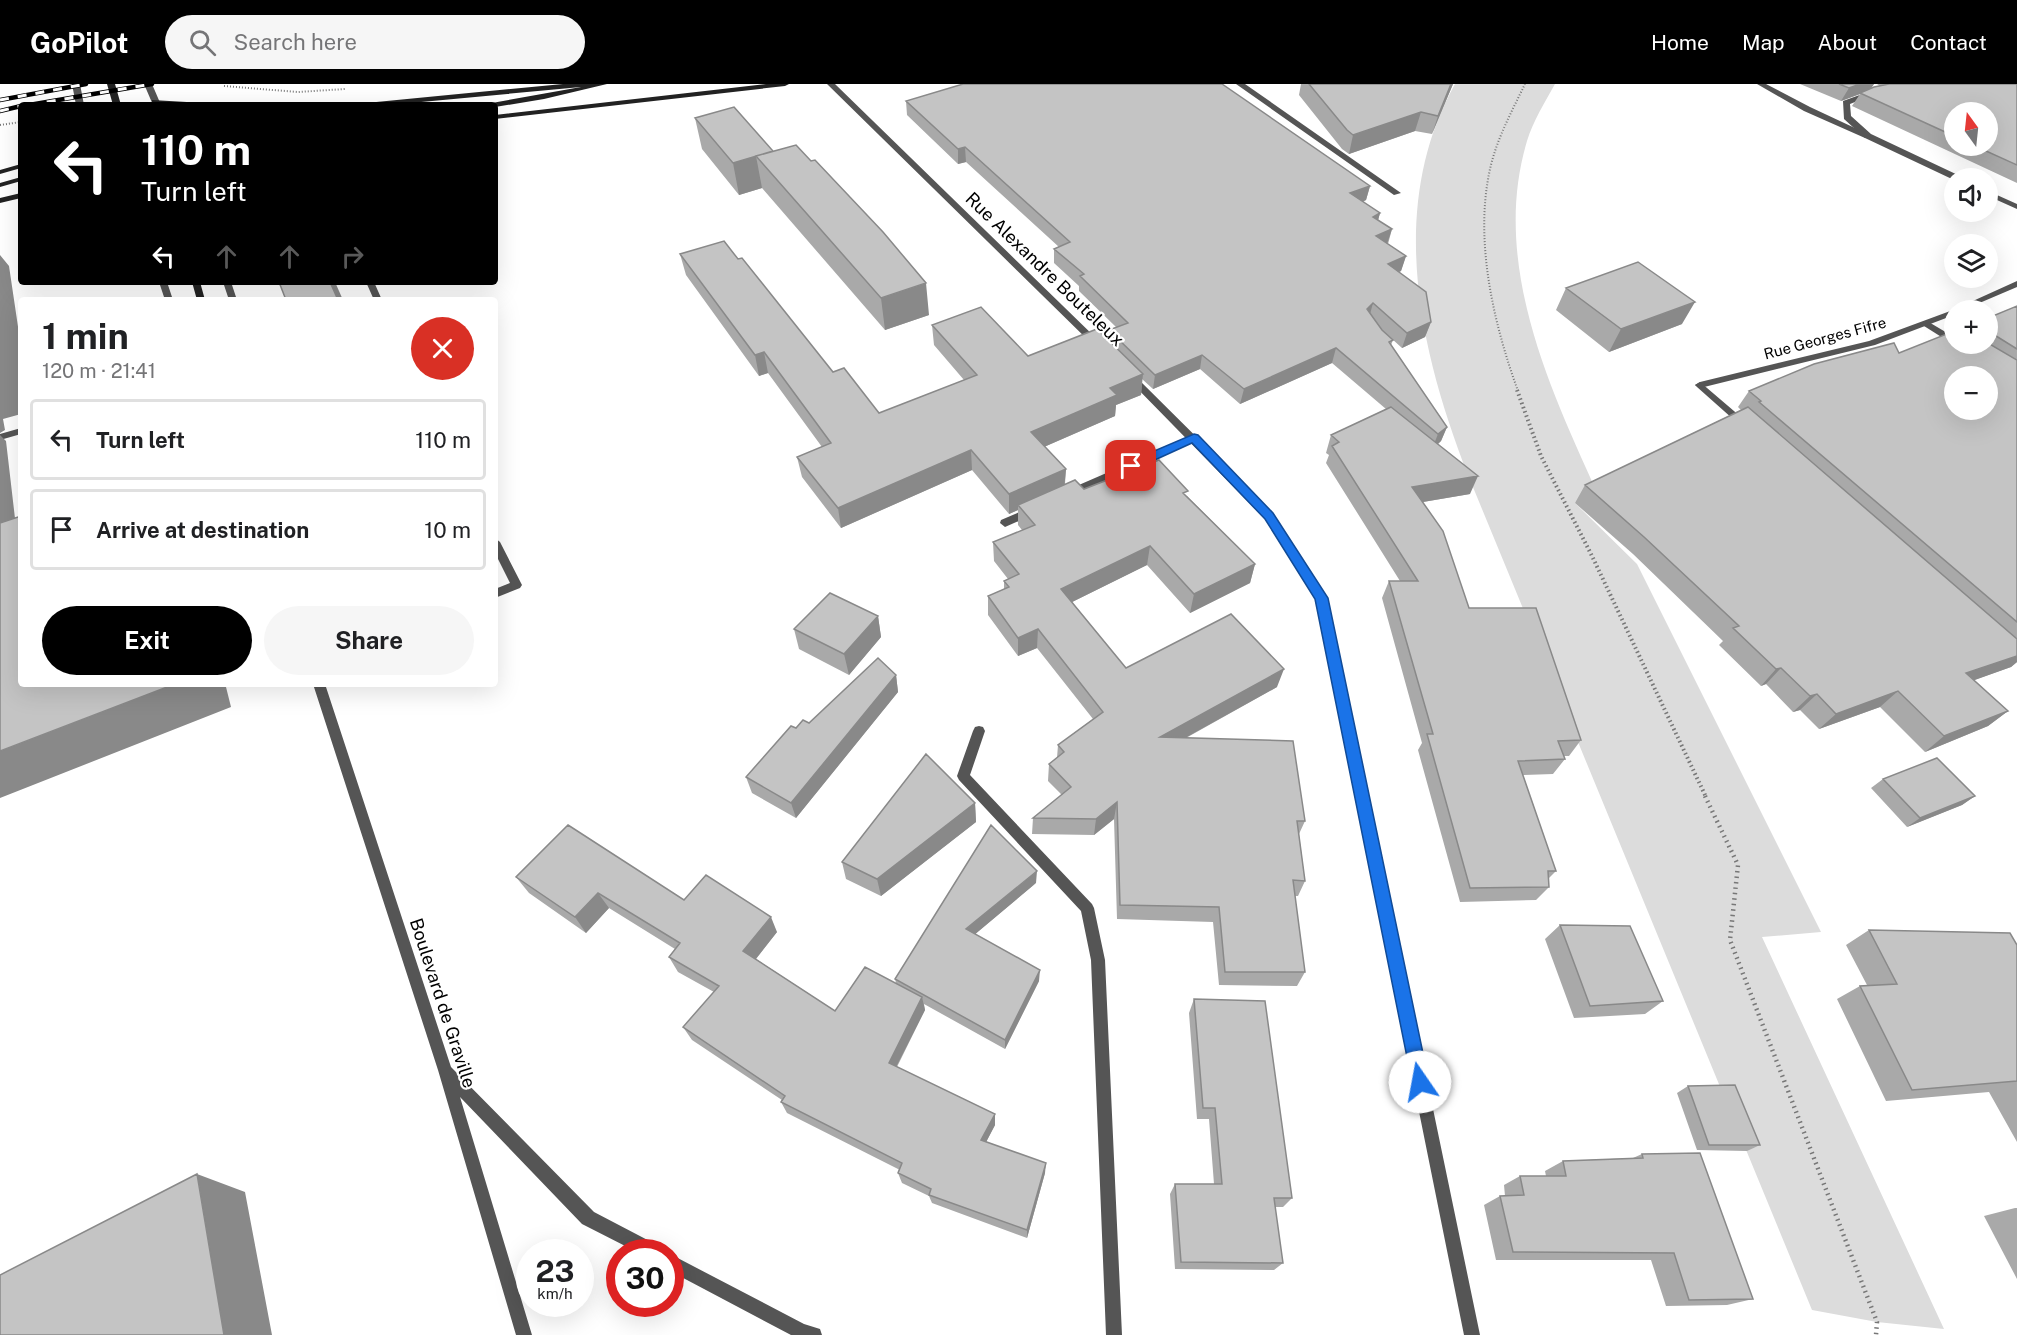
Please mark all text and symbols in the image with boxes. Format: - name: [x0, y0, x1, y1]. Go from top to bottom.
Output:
- search box: [165, 15, 585, 69]
- text: GoPilot: [30, 26, 129, 59]
- icon: search: [186, 26, 219, 59]
- text: Search here: [234, 29, 357, 55]
- text: Home: [1651, 30, 1709, 55]
- text: Map: [1742, 30, 1785, 55]
- text: About: [1818, 30, 1877, 55]
- text: Contact: [1910, 30, 1987, 55]
- north arrow: [1944, 102, 1998, 156]
- map controls: [1944, 102, 1998, 420]
- text: 110 m: [141, 125, 251, 174]
- icon: left: [42, 126, 120, 204]
- button: sound: [1944, 168, 1998, 222]
- text: Turn left: [141, 175, 247, 207]
- street label: Rue Alexandre Bouteleux: [961, 188, 1129, 350]
- button: layers: [1944, 234, 1998, 288]
- icon: left: [147, 240, 180, 273]
- icon: ahead: [210, 240, 243, 273]
- icon: ahead: [273, 240, 306, 273]
- icon: right: [336, 240, 369, 273]
- button: +: [1944, 300, 1998, 354]
- street label: Rue Georges Fifre: [1762, 313, 1888, 363]
- text: 1 min: [42, 315, 129, 357]
- button: close: [411, 317, 474, 380]
- text: 120 m · 21:41: [42, 359, 156, 383]
- button: −: [1944, 366, 1998, 420]
- icon: left: [45, 423, 78, 456]
- text: Turn left: [96, 427, 185, 453]
- text: 110 m: [415, 427, 471, 453]
- pin: [1105, 440, 1156, 491]
- icon: arrive: [1114, 449, 1147, 482]
- icon: arrive: [45, 513, 78, 546]
- text: Arrive at destination: [96, 517, 309, 543]
- text: 10 m: [424, 517, 471, 543]
- button: Exit: [42, 606, 252, 675]
- button: Share: [264, 606, 474, 675]
- street label: Boulevard de Graville: [406, 915, 480, 1091]
- position arrow: [1388, 1050, 1452, 1114]
- speed limit sign: 30: [606, 1239, 684, 1317]
- text: 23: [535, 1253, 575, 1289]
- text: km/h: [537, 1285, 573, 1302]

